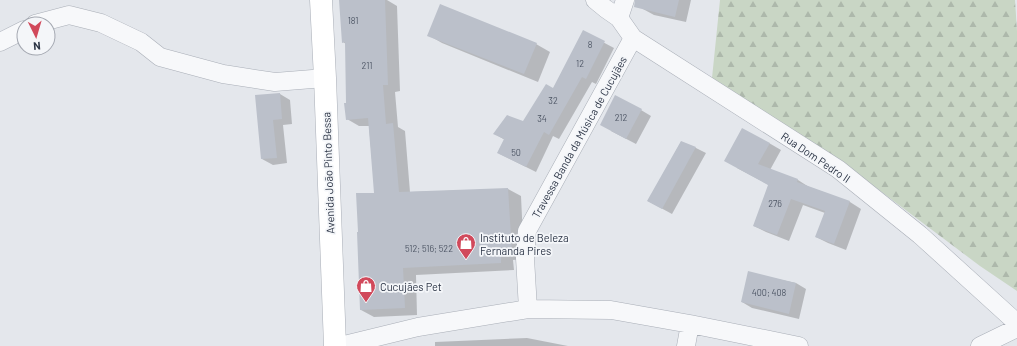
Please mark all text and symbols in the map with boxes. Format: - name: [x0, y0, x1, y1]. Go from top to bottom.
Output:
- house number: 181: [348, 15, 358, 26]
- north arrow: [16, 16, 56, 56]
- house number: 8: [588, 39, 593, 50]
- text: N: [33, 40, 41, 53]
- street label: Travessa Banda da Música de Cucujães: [529, 54, 629, 220]
- house number: 12: [576, 58, 584, 69]
- house number: 211: [361, 60, 373, 71]
- house number: 32: [548, 95, 558, 106]
- street label: Avenida João Pinto Bessa: [319, 112, 337, 234]
- house number: 212: [615, 112, 628, 123]
- house number: 34: [537, 113, 547, 124]
- street label: Rua Dom Pedro II: [779, 129, 853, 185]
- house number: 50: [511, 147, 521, 158]
- house number: 276: [768, 198, 782, 209]
- place label: Instituto de Beleza Fernanda Pires: [480, 231, 569, 257]
- shop icon: Instituto de Beleza Fernanda Pires: [455, 232, 477, 260]
- house number: 512; 516; 522: [405, 243, 453, 254]
- shop icon: Cucujães Pet: [355, 275, 377, 303]
- place label: Cucujães Pet: [380, 280, 442, 293]
- house number: 400; 408: [752, 287, 787, 298]

